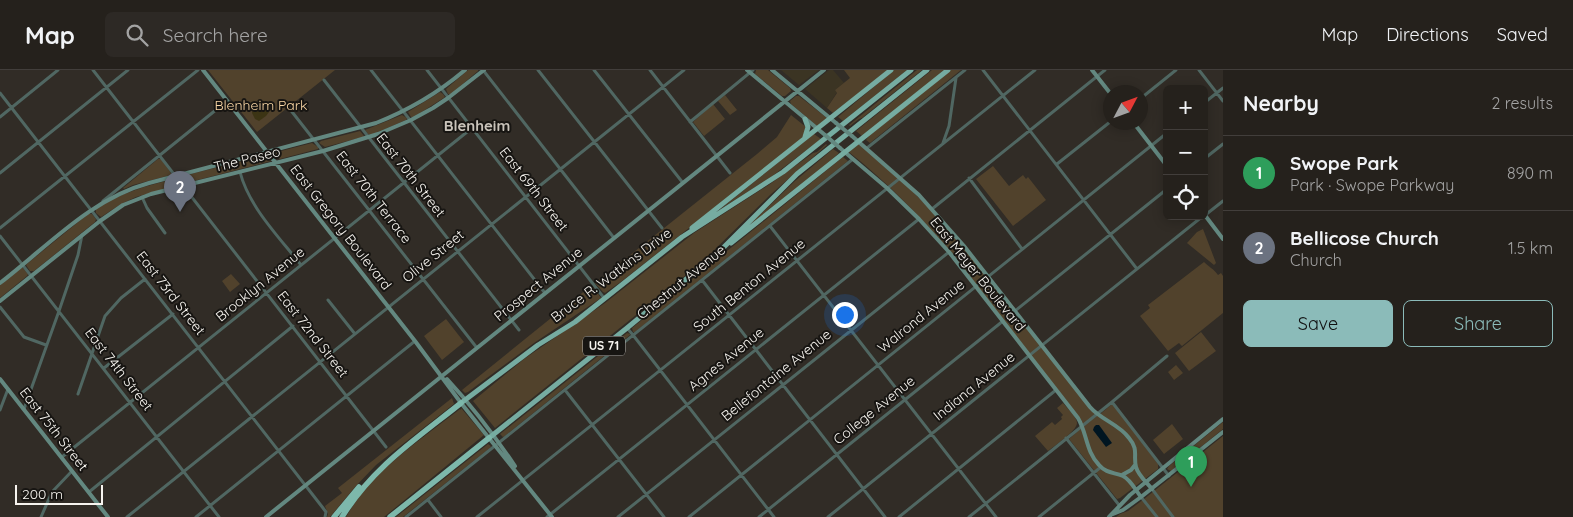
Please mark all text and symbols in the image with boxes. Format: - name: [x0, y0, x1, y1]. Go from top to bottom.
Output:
- search box: [105, 12, 455, 57]
- text: Map: [25, 20, 75, 50]
- icon: search: [123, 21, 151, 49]
- text: Search here: [163, 23, 268, 47]
- text: Map: [1321, 23, 1358, 46]
- text: Directions: [1386, 23, 1469, 46]
- text: Saved: [1497, 23, 1548, 46]
- north arrow: [1103, 85, 1148, 130]
- map controls: [1163, 85, 1208, 220]
- button: +: [1163, 85, 1208, 130]
- text: Nearby: [1243, 90, 1319, 116]
- text: 2 results: [1491, 93, 1553, 113]
- park label: Blenheim Park: [214, 96, 308, 114]
- district label: Blenheim: [444, 116, 510, 135]
- street label: East 70th Street: [373, 129, 450, 221]
- button: −: [1163, 130, 1208, 175]
- street label: The Paseo: [212, 142, 282, 176]
- street label: East 69th Street: [496, 143, 573, 235]
- street label: East 70th Terrace: [332, 147, 416, 247]
- text: Swope Park: [1290, 151, 1399, 175]
- street label: East Gregory Boulevard: [286, 161, 396, 293]
- text: 1: [1256, 163, 1262, 183]
- text: 890 m: [1507, 163, 1553, 183]
- pin: 2: [164, 171, 196, 212]
- button: locate: [1163, 175, 1208, 220]
- text: Park · Swope Parkway: [1290, 175, 1454, 195]
- street label: East Meyer Boulevard: [926, 213, 1030, 335]
- street label: Bruce R. Watkins Drive: [547, 224, 675, 326]
- street label: Olive Street: [398, 225, 468, 286]
- text: Bellicose Church: [1290, 226, 1439, 250]
- street label: South Benton Avenue: [689, 234, 809, 336]
- text: 2: [1254, 238, 1264, 258]
- text: 1.5 km: [1508, 238, 1553, 258]
- street label: Chestnut Avenue: [633, 241, 729, 323]
- street label: Brooklyn Avenue: [212, 243, 308, 325]
- street label: Prospect Avenue: [490, 243, 586, 325]
- street label: East 73rd Street: [133, 247, 210, 339]
- text: Church: [1290, 250, 1342, 270]
- street label: Walrond Avenue: [874, 275, 968, 357]
- street label: East 72nd Street: [274, 287, 353, 381]
- button: Save: [1243, 300, 1393, 347]
- button: Share: [1403, 300, 1553, 347]
- your location: [832, 302, 858, 328]
- street label: Agnes Avenue: [685, 323, 768, 395]
- street label: East 74th Street: [81, 324, 157, 414]
- street label: Bellefontaine Avenue: [717, 325, 835, 425]
- road number: US 71: [583, 336, 625, 356]
- street label: Indiana Avenue: [930, 348, 1019, 424]
- street label: College Avenue: [830, 372, 919, 448]
- street label: East 75th Street: [16, 384, 92, 475]
- pin: 1: [1175, 446, 1207, 487]
- scale bar: [15, 482, 102, 505]
- text: 200 m: [22, 485, 63, 503]

